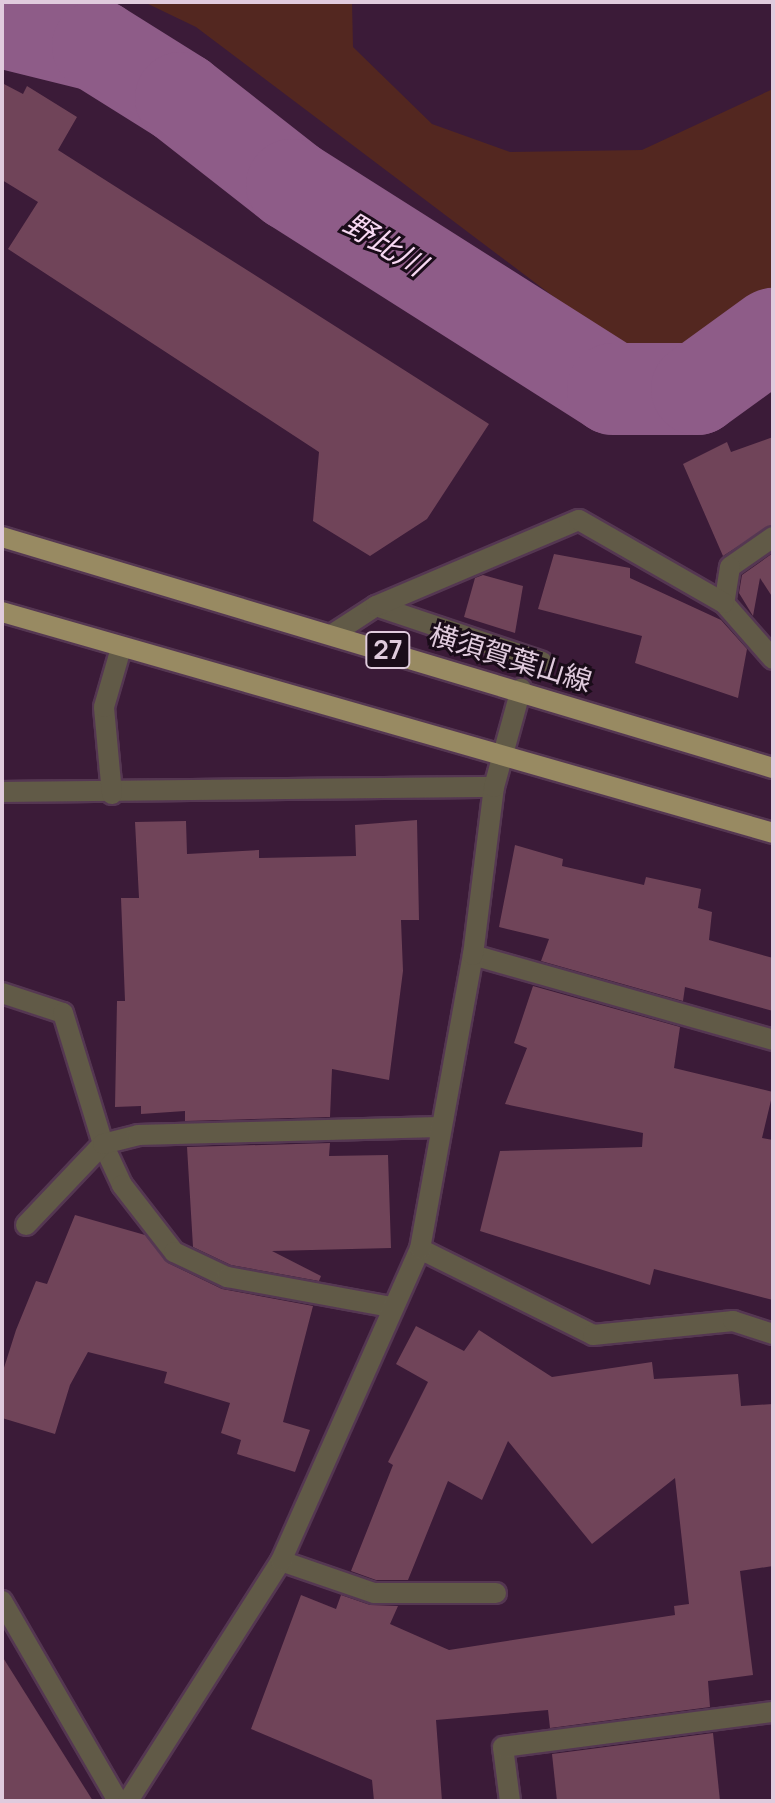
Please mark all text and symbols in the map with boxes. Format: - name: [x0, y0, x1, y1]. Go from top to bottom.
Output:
- water label: 野比川: [337, 205, 433, 283]
- street label: 横須賀葉山線: [426, 616, 596, 698]
- road number: 27: [364, 628, 412, 672]

